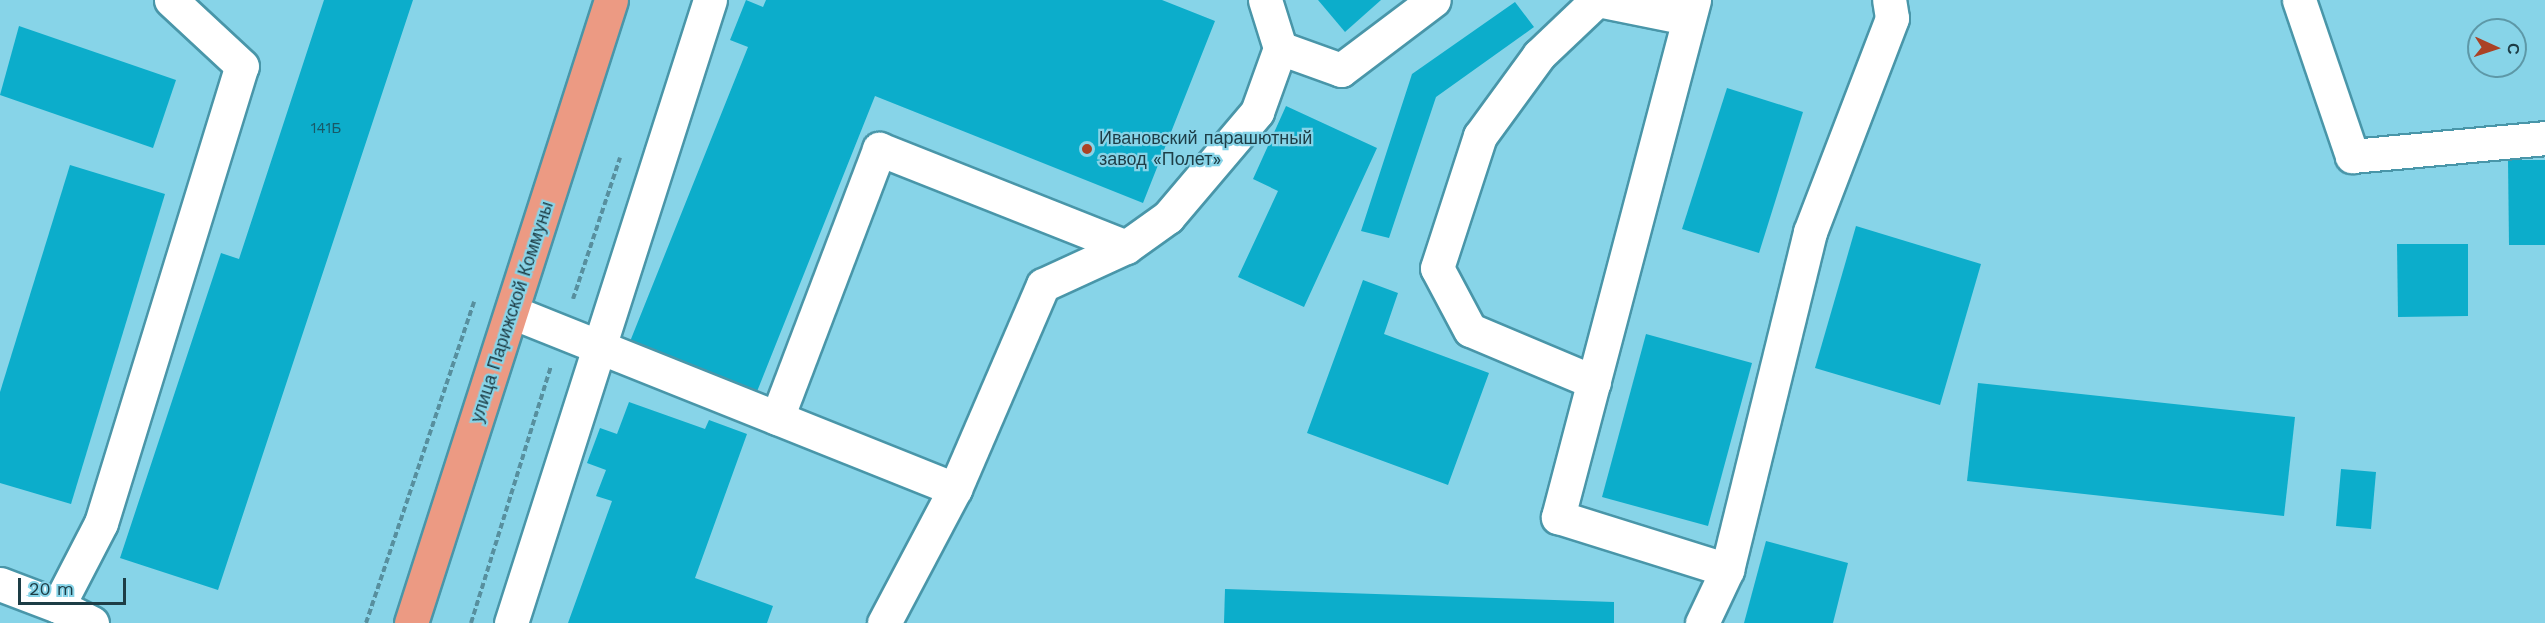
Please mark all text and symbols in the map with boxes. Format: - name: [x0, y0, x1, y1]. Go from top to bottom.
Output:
- north arrow: [2467, 18, 2527, 78]
- text: С: [2504, 43, 2523, 55]
- house number: 141Б: [311, 120, 341, 138]
- place label: Ивановский парашютный завод «Полет»: [1099, 128, 1312, 170]
- marker: Ивановский парашютный завод «Полет»: [1080, 142, 1094, 156]
- street label: улица Парижской Коммуны: [466, 199, 558, 425]
- scale bar: [21, 566, 129, 604]
- text: 20 m: [29, 578, 74, 599]

